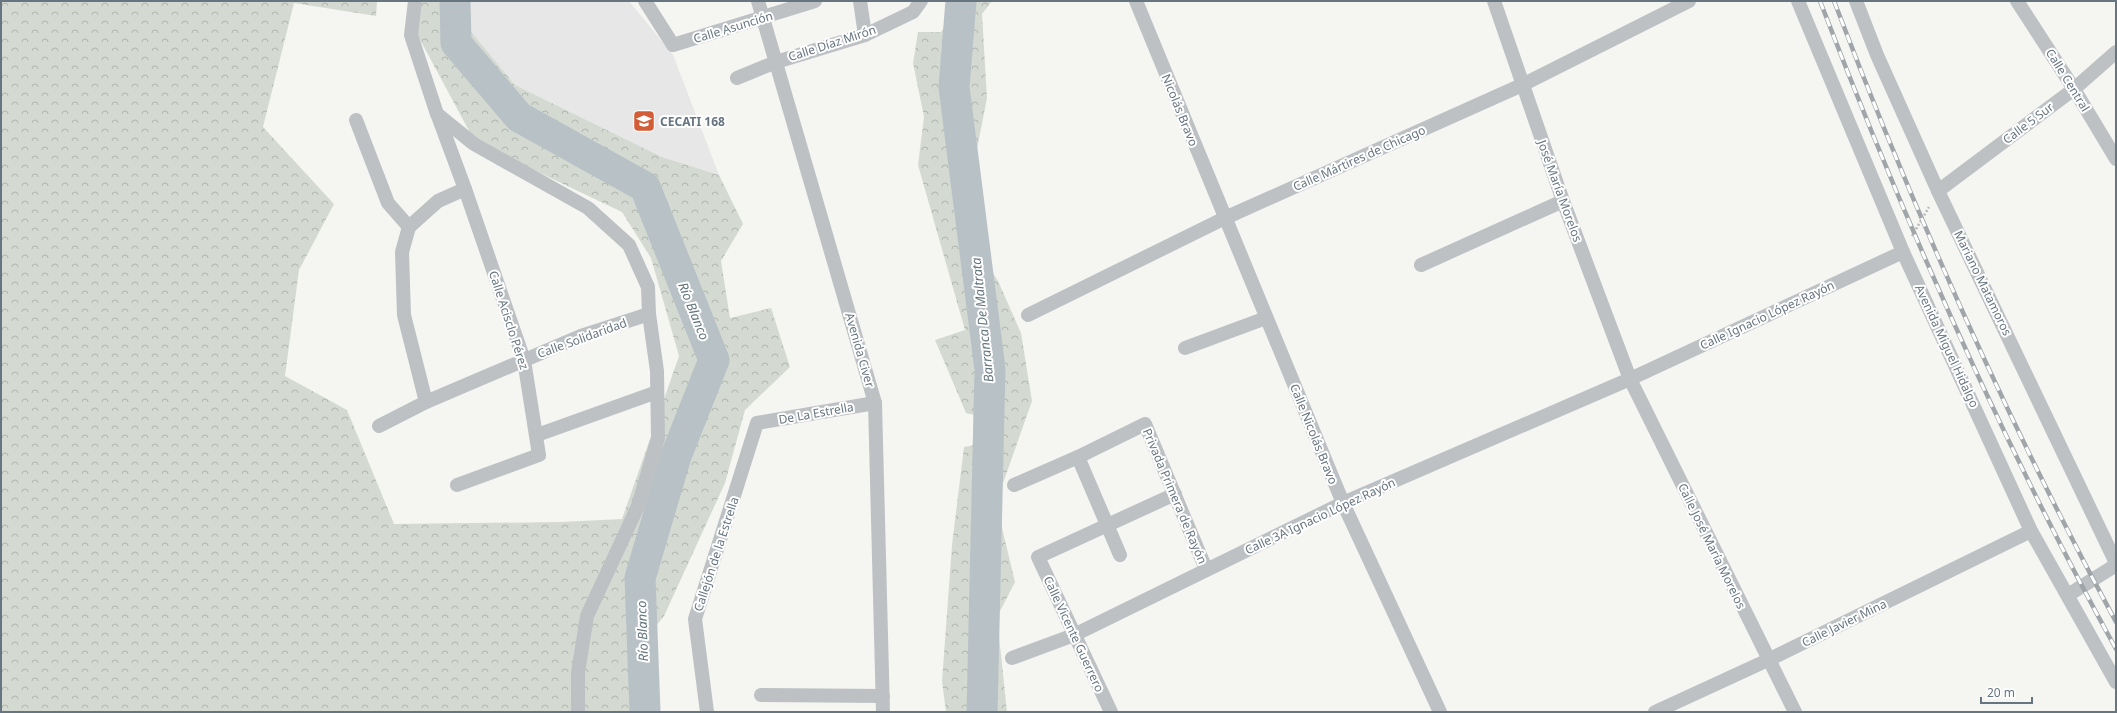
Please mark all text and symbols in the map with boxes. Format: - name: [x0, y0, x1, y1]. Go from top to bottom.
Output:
- street label: Calle Asunción: [691, 7, 775, 47]
- street label: Calle Díaz Mirón: [786, 21, 878, 65]
- street label: Calle Central: [2042, 45, 2094, 115]
- street label: Nicolás Bravo: [1158, 71, 1202, 149]
- street label: Calle 5 Sur: [1999, 98, 2057, 148]
- school or university icon: CECATI 168: [631, 108, 657, 134]
- place label: CECATI 168: [660, 113, 725, 130]
- street label: Calle Mártires de Chicago: [1290, 121, 1428, 195]
- street label: José María Morelos: [1533, 137, 1586, 245]
- street label: Mariano Matamoros: [1950, 228, 2016, 339]
- water label: Barranca De Maltrata: [966, 256, 998, 383]
- street label: Calle Acisclo Pérez: [485, 268, 533, 372]
- street label: Calle Ignacio López Rayón: [1697, 276, 1837, 354]
- water label: Río Blanco: [674, 279, 714, 343]
- street label: Avenida Miguel Hidalgo: [1911, 282, 1983, 410]
- street label: Avenida Civer: [841, 311, 879, 389]
- street label: Calle Solidaridad: [535, 314, 629, 362]
- street label: Calle Nicolás Bravo: [1286, 381, 1342, 487]
- street label: De La Estrella: [777, 398, 855, 428]
- street label: Privada Primera de Rayón: [1139, 426, 1211, 566]
- street label: Calle 3A Ignacio López Rayón: [1242, 474, 1398, 558]
- street label: Calle José María Morelos: [1674, 480, 1750, 612]
- street label: Callejón de la Estrella: [689, 495, 743, 613]
- street label: Calle Vicente Guerrero: [1040, 573, 1108, 695]
- street label: Calle Javier Mina: [1799, 595, 1889, 651]
- water label: Río Blanco: [632, 600, 652, 662]
- scale bar: [1981, 679, 2032, 705]
- text: 20 m: [1987, 684, 2015, 701]

